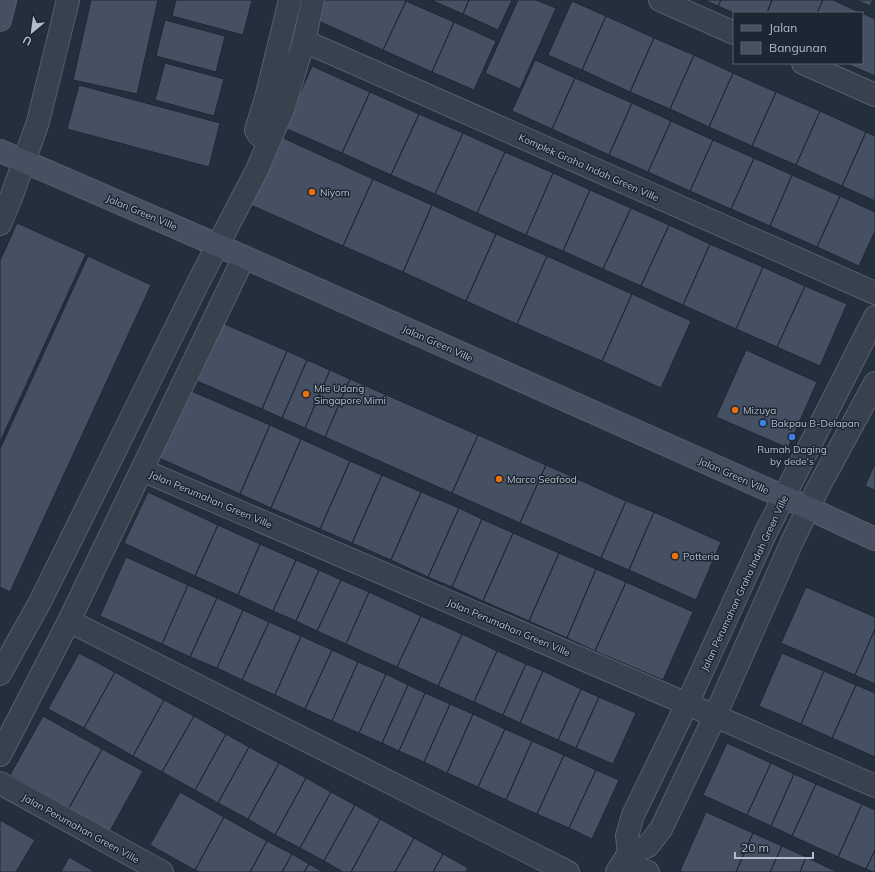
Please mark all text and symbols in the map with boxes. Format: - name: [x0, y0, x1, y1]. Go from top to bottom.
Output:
- north arrow: [12, 12, 52, 52]
- legend: [733, 12, 863, 64]
- text: Jalan: [769, 20, 797, 35]
- text: U: [20, 33, 34, 49]
- text: Bangunan: [769, 40, 827, 55]
- street label: Komplek Graha Indah Green Ville: [517, 131, 661, 204]
- place label: Niyom: [320, 186, 350, 199]
- marker: Niyom: [307, 187, 317, 197]
- street label: Jalan Green Ville: [104, 192, 179, 233]
- street label: Jalan Green Ville: [400, 322, 475, 365]
- place label: Mie Udang Singapore Mimi: [314, 382, 386, 407]
- marker: Mie Udang Singapore Mimi: [301, 389, 311, 399]
- place label: Mizuya: [743, 404, 776, 417]
- marker: Mizuya: [730, 405, 740, 415]
- place label: Bakpau B-Delapan: [771, 417, 860, 430]
- marker: Bakpau B-Delapan: [758, 418, 768, 428]
- marker: Rumah Daging by dede's: [787, 432, 797, 442]
- place label: Rumah Daging by dede's: [757, 443, 827, 468]
- street label: Jalan Green Ville: [696, 454, 771, 497]
- street label: Jalan Perumahan Green Ville: [147, 468, 274, 531]
- place label: Marco Seafood: [507, 473, 577, 486]
- marker: Marco Seafood: [494, 474, 504, 484]
- street label: Jalan Perumahan Graha Indah Green Ville: [698, 493, 791, 673]
- place label: Potteria: [683, 550, 719, 563]
- marker: Potteria: [670, 551, 680, 561]
- street label: Jalan Perumahan Green Ville: [445, 596, 572, 659]
- street label: Jalan Perumahan Green Ville: [20, 791, 142, 866]
- scale bar: [735, 834, 813, 860]
- text: 20 m: [741, 840, 769, 855]

